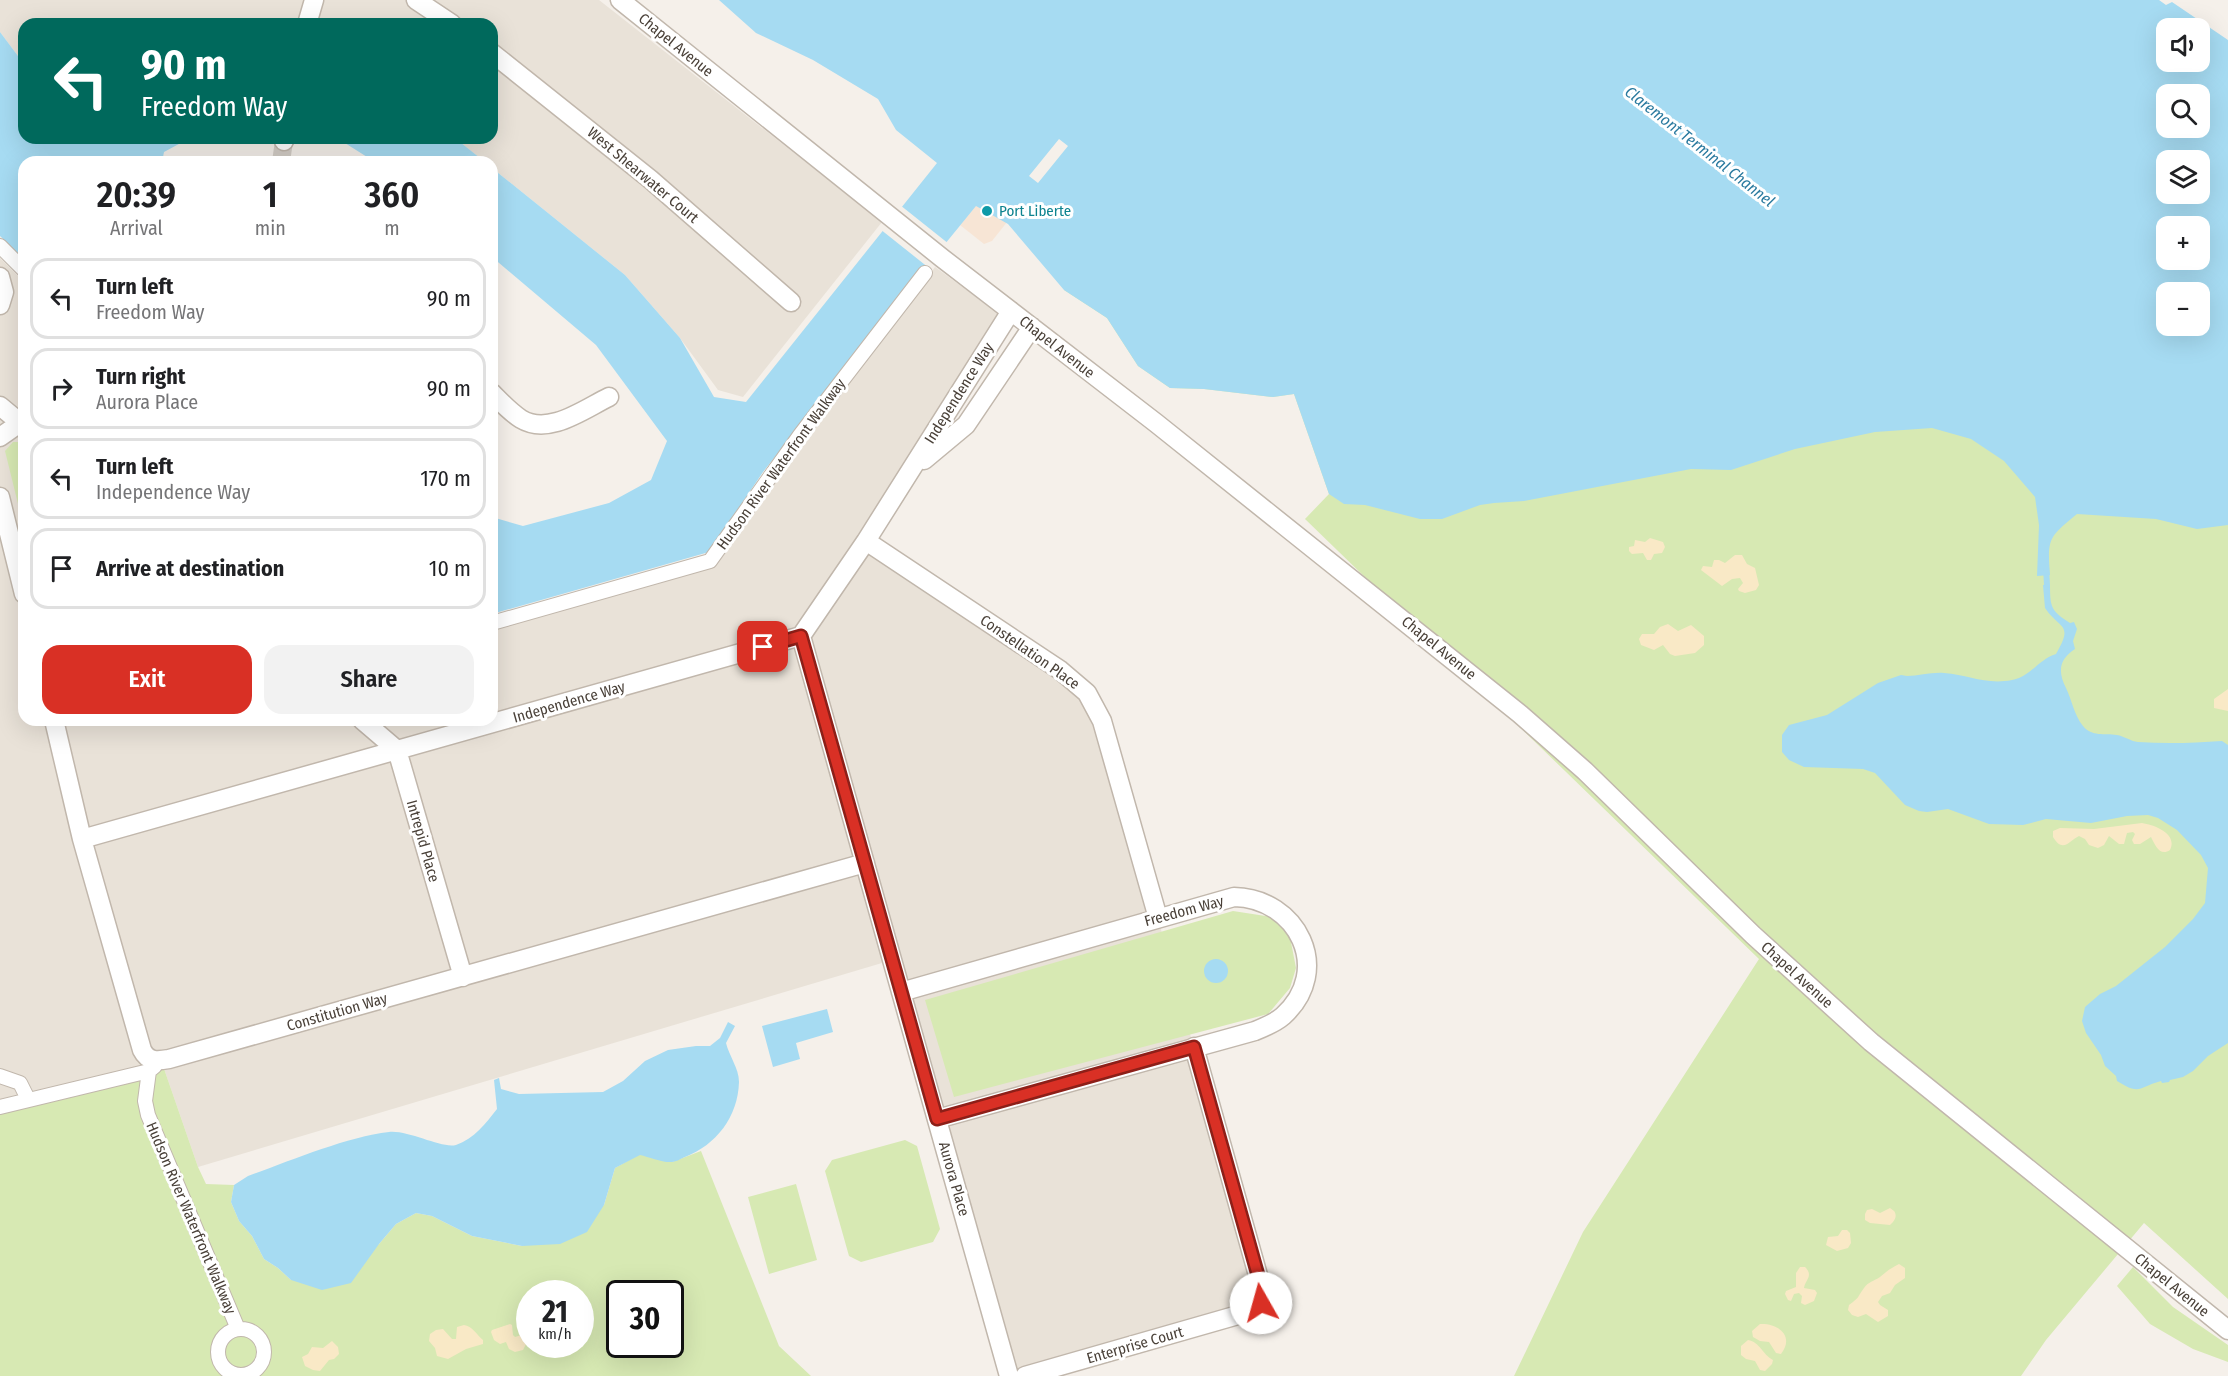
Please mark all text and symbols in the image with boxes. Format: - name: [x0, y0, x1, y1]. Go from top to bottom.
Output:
- street label: Chapel Avenue: [635, 9, 717, 81]
- map controls: [2156, 18, 2210, 336]
- button: sound: [2156, 18, 2210, 72]
- text: 90 m: [141, 40, 226, 90]
- icon: left: [42, 42, 120, 120]
- water label: Claremont Terminal Channel: [1621, 82, 1778, 211]
- button: search: [2156, 84, 2210, 138]
- text: Freedom Way: [141, 91, 287, 123]
- street label: West Shearwater Court: [584, 123, 702, 227]
- button: layers: [2156, 150, 2210, 204]
- text: 20:39: [97, 173, 176, 217]
- text: 1: [263, 173, 278, 217]
- text: 360: [364, 173, 419, 217]
- place label: Port Liberte: [999, 202, 1071, 220]
- marker: Port Liberte: [980, 204, 994, 218]
- text: Arrival: [110, 216, 163, 240]
- text: min: [255, 216, 286, 240]
- text: m: [384, 216, 400, 240]
- button: +: [2156, 216, 2210, 270]
- text: Turn left: [96, 273, 174, 300]
- icon: left: [45, 282, 78, 315]
- button: −: [2156, 282, 2210, 336]
- text: 90 m: [427, 285, 471, 312]
- text: Freedom Way: [96, 300, 204, 324]
- street label: Chapel Avenue: [1016, 312, 1098, 382]
- street label: Independence Way: [921, 339, 997, 447]
- text: Turn right: [96, 363, 185, 390]
- icon: right: [45, 372, 78, 405]
- text: 90 m: [427, 375, 471, 402]
- street label: Hudson River Waterfront Walkway: [713, 375, 849, 553]
- text: Aurora Place: [96, 390, 198, 414]
- text: Turn left: [96, 453, 174, 480]
- icon: left: [45, 462, 78, 495]
- text: 170 m: [420, 465, 471, 492]
- text: Independence Way: [96, 480, 250, 504]
- icon: arrive: [45, 552, 78, 585]
- text: Arrive at destination: [96, 555, 284, 582]
- text: 10 m: [429, 555, 471, 582]
- street label: Constellation Place: [977, 611, 1083, 693]
- street label: Chapel Avenue: [1398, 612, 1480, 684]
- pin: [737, 621, 788, 672]
- icon: arrive: [746, 630, 779, 663]
- button: Exit: [42, 645, 252, 714]
- button: Share: [264, 645, 474, 714]
- street label: Independence Way: [511, 677, 627, 727]
- street label: Intrepid Place: [403, 798, 443, 884]
- street label: Freedom Way: [1142, 892, 1226, 930]
- street label: Chapel Avenue: [1757, 938, 1837, 1012]
- street label: Constitution Way: [285, 989, 390, 1035]
- street label: Hudson River Waterfront Walkway: [142, 1119, 240, 1317]
- street label: Aurora Place: [935, 1140, 973, 1218]
- street label: Chapel Avenue: [2131, 1249, 2213, 1321]
- position arrow: [1229, 1271, 1293, 1335]
- speed limit sign: 30: [606, 1280, 684, 1358]
- text: 21: [542, 1294, 568, 1330]
- street label: Enterprise Court: [1085, 1323, 1185, 1367]
- text: km/h: [538, 1325, 572, 1343]

